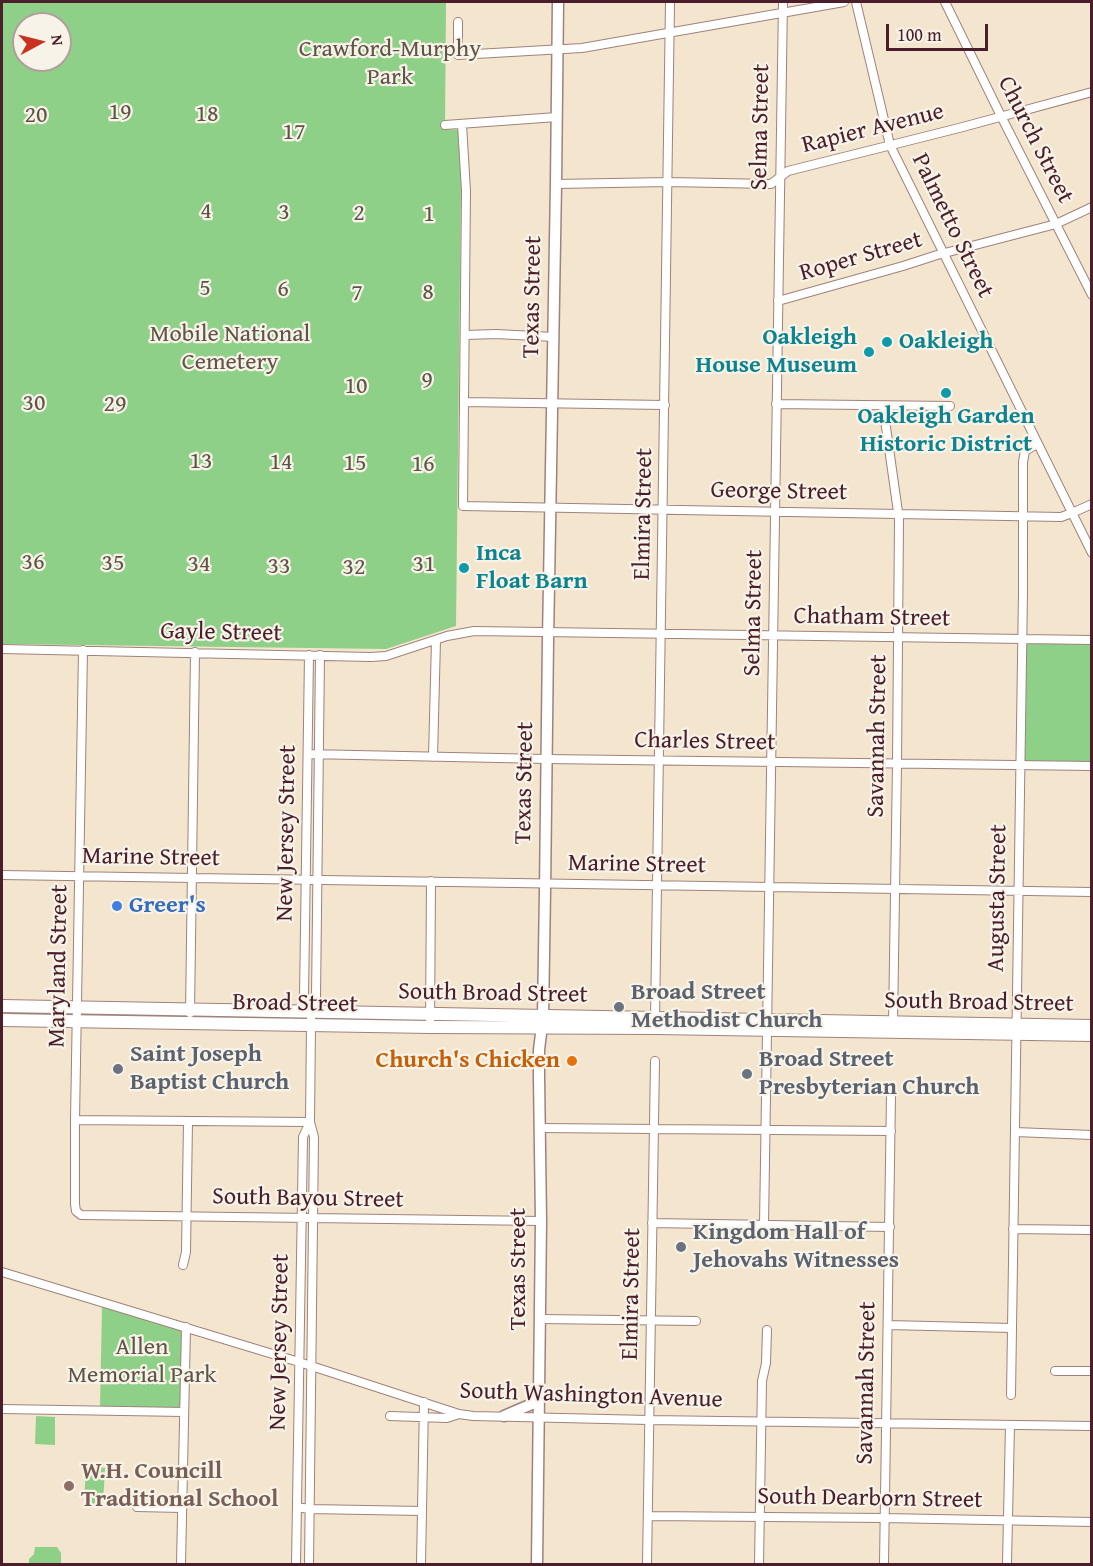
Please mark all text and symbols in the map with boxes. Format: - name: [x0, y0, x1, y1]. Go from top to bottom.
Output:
- north arrow: [12, 12, 72, 72]
- scale bar: [889, 12, 991, 50]
- text: 100 m: [897, 21, 942, 48]
- text: N: [45, 33, 70, 47]
- park label: Crawford-Murphy Park: [299, 36, 481, 92]
- street label: Selma Street: [745, 63, 777, 191]
- street label: Church Street: [991, 72, 1079, 208]
- street label: Rapier Avenue: [799, 97, 947, 161]
- park label: 19: [108, 99, 132, 127]
- park label: 18: [195, 101, 219, 129]
- park label: 20: [24, 102, 48, 130]
- park label: 17: [282, 119, 306, 147]
- street label: Palmetto Street: [905, 149, 999, 303]
- park label: 4: [200, 198, 212, 226]
- park label: 3: [278, 199, 290, 227]
- park label: 2: [353, 200, 365, 228]
- park label: 1: [423, 201, 435, 229]
- street label: Roper Street: [796, 226, 926, 288]
- street label: Texas Street: [518, 236, 548, 358]
- park label: 5: [199, 275, 211, 303]
- park label: 6: [277, 276, 289, 304]
- park label: 8: [422, 279, 434, 307]
- park label: 7: [351, 280, 363, 308]
- park label: Mobile National Cemetery: [150, 321, 310, 377]
- place label: Oakleigh House Museum: [696, 324, 857, 380]
- place label: Oakleigh: [899, 328, 994, 356]
- marker: Oakleigh: [880, 335, 894, 349]
- marker: Oakleigh House Museum: [862, 345, 876, 359]
- park label: 9: [421, 367, 433, 395]
- park label: 10: [344, 373, 368, 401]
- marker: Oakleigh Garden Historic District: [939, 386, 953, 400]
- park label: 30: [22, 390, 46, 418]
- park label: 29: [103, 391, 127, 419]
- place label: Oakleigh Garden Historic District: [857, 403, 1035, 459]
- park label: 13: [189, 448, 213, 476]
- street label: Elmira Street: [628, 448, 660, 580]
- park label: 14: [269, 449, 293, 477]
- park label: 15: [343, 450, 367, 478]
- park label: 16: [411, 451, 435, 479]
- street label: George Street: [710, 476, 848, 508]
- place label: Inca Float Barn: [476, 540, 588, 596]
- park label: 36: [21, 549, 45, 577]
- street label: Selma Street: [738, 549, 770, 677]
- park label: 35: [101, 550, 125, 578]
- park label: 34: [187, 551, 211, 579]
- park label: 31: [412, 551, 436, 579]
- park label: 33: [267, 553, 291, 581]
- park label: 32: [342, 554, 366, 582]
- marker: Inca Float Barn: [457, 561, 471, 575]
- street label: Chatham Street: [793, 602, 951, 634]
- street label: Gayle Street: [160, 618, 282, 648]
- street label: Savannah Street: [862, 654, 894, 818]
- street label: Texas Street: [510, 722, 540, 844]
- street label: Charles Street: [634, 726, 776, 758]
- street label: New Jersey Street: [271, 744, 303, 922]
- street label: Augusta Street: [982, 824, 1014, 972]
- street label: Marine Street: [82, 842, 220, 874]
- street label: Marine Street: [568, 849, 706, 881]
- street label: Maryland Street: [43, 884, 75, 1048]
- place label: Greer's: [129, 892, 206, 920]
- marker: Greer's: [110, 899, 124, 913]
- street label: South Broad Street: [398, 978, 588, 1010]
- place label: Broad Street Methodist Church: [631, 979, 822, 1035]
- street label: South Broad Street: [884, 987, 1074, 1019]
- street label: Broad Street: [232, 989, 358, 1019]
- marker: Broad Street Methodist Church: [612, 1000, 626, 1014]
- place label: Saint Joseph Baptist Church: [130, 1041, 289, 1097]
- place label: Broad Street Presbyterian Church: [759, 1046, 979, 1102]
- place label: Church's Chicken: [376, 1047, 560, 1075]
- marker: Church's Chicken: [565, 1054, 579, 1068]
- marker: Saint Joseph Baptist Church: [111, 1062, 125, 1076]
- marker: Broad Street Presbyterian Church: [740, 1067, 754, 1081]
- street label: South Bayou Street: [212, 1183, 404, 1215]
- street label: Texas Street: [505, 1208, 533, 1330]
- place label: Kingdom Hall of Jehovahs Witnesses: [693, 1219, 899, 1275]
- street label: Elmira Street: [616, 1228, 648, 1360]
- marker: Kingdom Hall of Jehovahs Witnesses: [674, 1240, 688, 1254]
- street label: New Jersey Street: [264, 1253, 296, 1431]
- street label: Savannah Street: [851, 1301, 883, 1465]
- park label: Allen Memorial Park: [67, 1334, 217, 1390]
- street label: South Washington Avenue: [459, 1377, 723, 1415]
- place label: W.H. Councill Traditional School: [81, 1458, 278, 1514]
- marker: W.H. Councill Traditional School: [62, 1479, 76, 1493]
- street label: South Dearborn Street: [757, 1483, 983, 1515]

